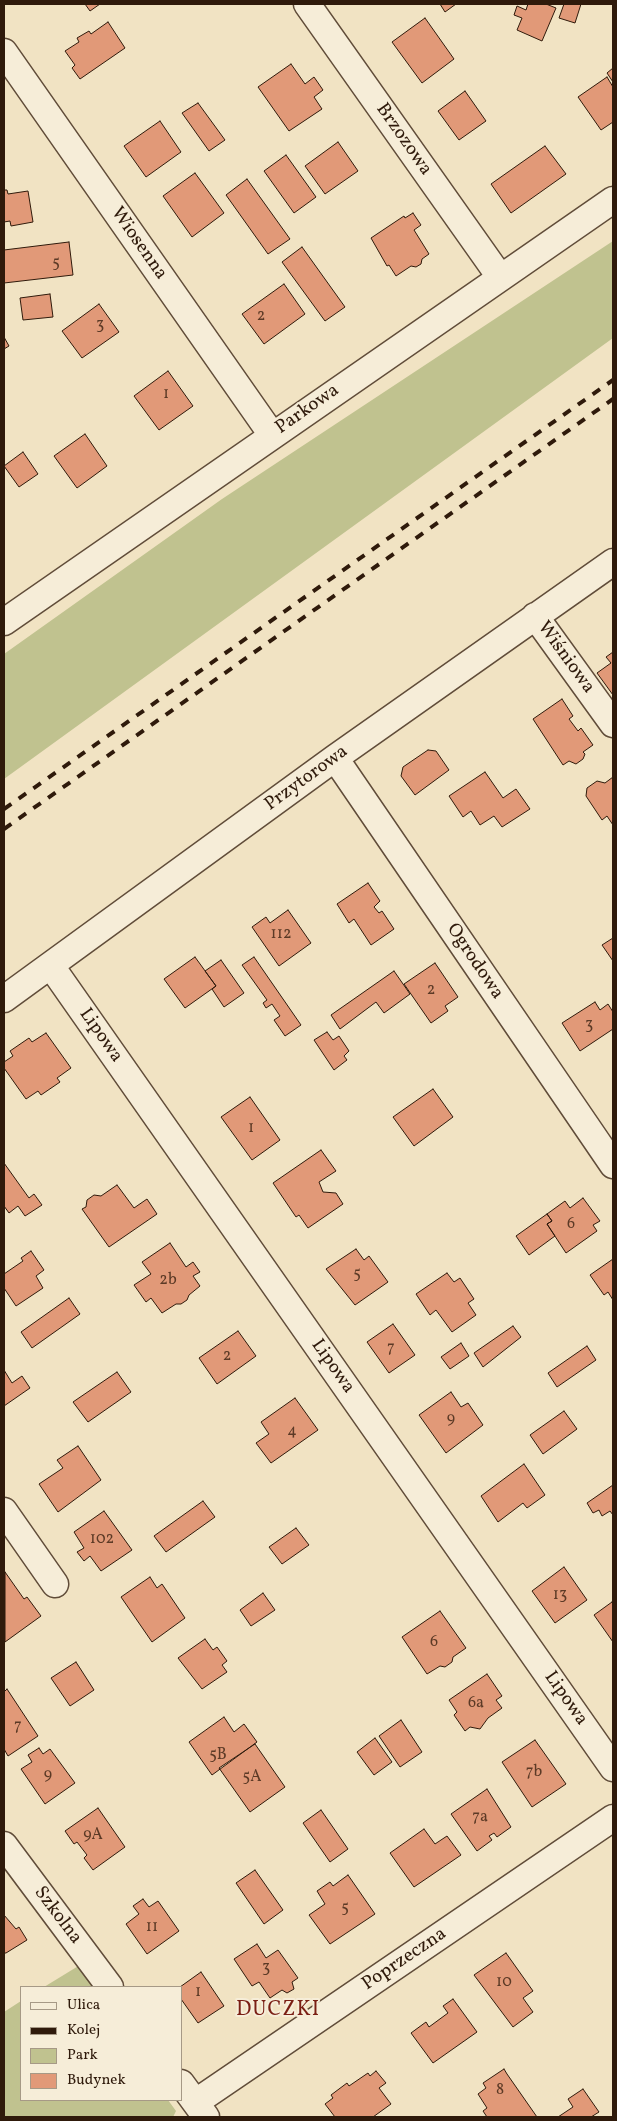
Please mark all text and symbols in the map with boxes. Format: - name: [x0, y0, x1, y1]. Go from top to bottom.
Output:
- street label: Brzozowa: [370, 99, 436, 181]
- street label: Wiosenna: [105, 203, 171, 285]
- house number: 5: [52, 254, 60, 274]
- house number: 2: [257, 307, 265, 327]
- house number: 3: [96, 316, 104, 336]
- street label: Parkowa: [272, 380, 344, 440]
- house number: 1: [163, 385, 169, 405]
- street label: Wiśniowa: [531, 618, 599, 698]
- street label: Przytorowa: [261, 741, 353, 817]
- street label: Ogrodowa: [440, 920, 508, 1004]
- house number: 112: [270, 925, 292, 945]
- house number: 2: [427, 981, 435, 1001]
- street label: Lipowa: [73, 1004, 127, 1068]
- house number: 3: [585, 1016, 593, 1036]
- house number: 1: [248, 1119, 254, 1139]
- house number: 6: [567, 1215, 575, 1235]
- house number: 5: [353, 1265, 361, 1285]
- house number: 2b: [159, 1271, 177, 1291]
- street label: Lipowa: [305, 1335, 359, 1399]
- house number: 7: [387, 1339, 395, 1359]
- house number: 2: [223, 1347, 231, 1367]
- house number: 9: [447, 1410, 455, 1430]
- house number: 4: [287, 1422, 297, 1442]
- house number: 102: [90, 1530, 114, 1550]
- house number: 13: [553, 1586, 567, 1606]
- house number: 6: [430, 1633, 438, 1653]
- street label: Lipowa: [538, 1667, 592, 1731]
- house number: 6a: [468, 1694, 484, 1714]
- house number: 7: [14, 1717, 22, 1737]
- house number: 5B: [209, 1746, 227, 1766]
- house number: 7b: [526, 1763, 542, 1783]
- house number: 9: [44, 1766, 52, 1786]
- house number: 5A: [243, 1768, 261, 1788]
- house number: 7a: [472, 1808, 488, 1828]
- house number: 9A: [83, 1826, 103, 1846]
- street label: Szkolna: [28, 1883, 86, 1949]
- house number: 5: [341, 1899, 349, 1919]
- house number: 11: [146, 1918, 158, 1938]
- street label: Poprzeczna: [358, 1923, 452, 1997]
- house number: 3: [262, 1959, 270, 1979]
- house number: 10: [496, 1973, 512, 1993]
- house number: 1: [195, 1983, 201, 2003]
- legend: [20, 1986, 182, 2101]
- text: Ulica: [67, 1995, 100, 2016]
- district label: DUCZKI: [235, 1998, 321, 2024]
- text: Kolej: [67, 2020, 100, 2041]
- text: Park: [67, 2045, 98, 2066]
- text: Budynek: [67, 2070, 126, 2091]
- house number: 8: [496, 2081, 504, 2101]

